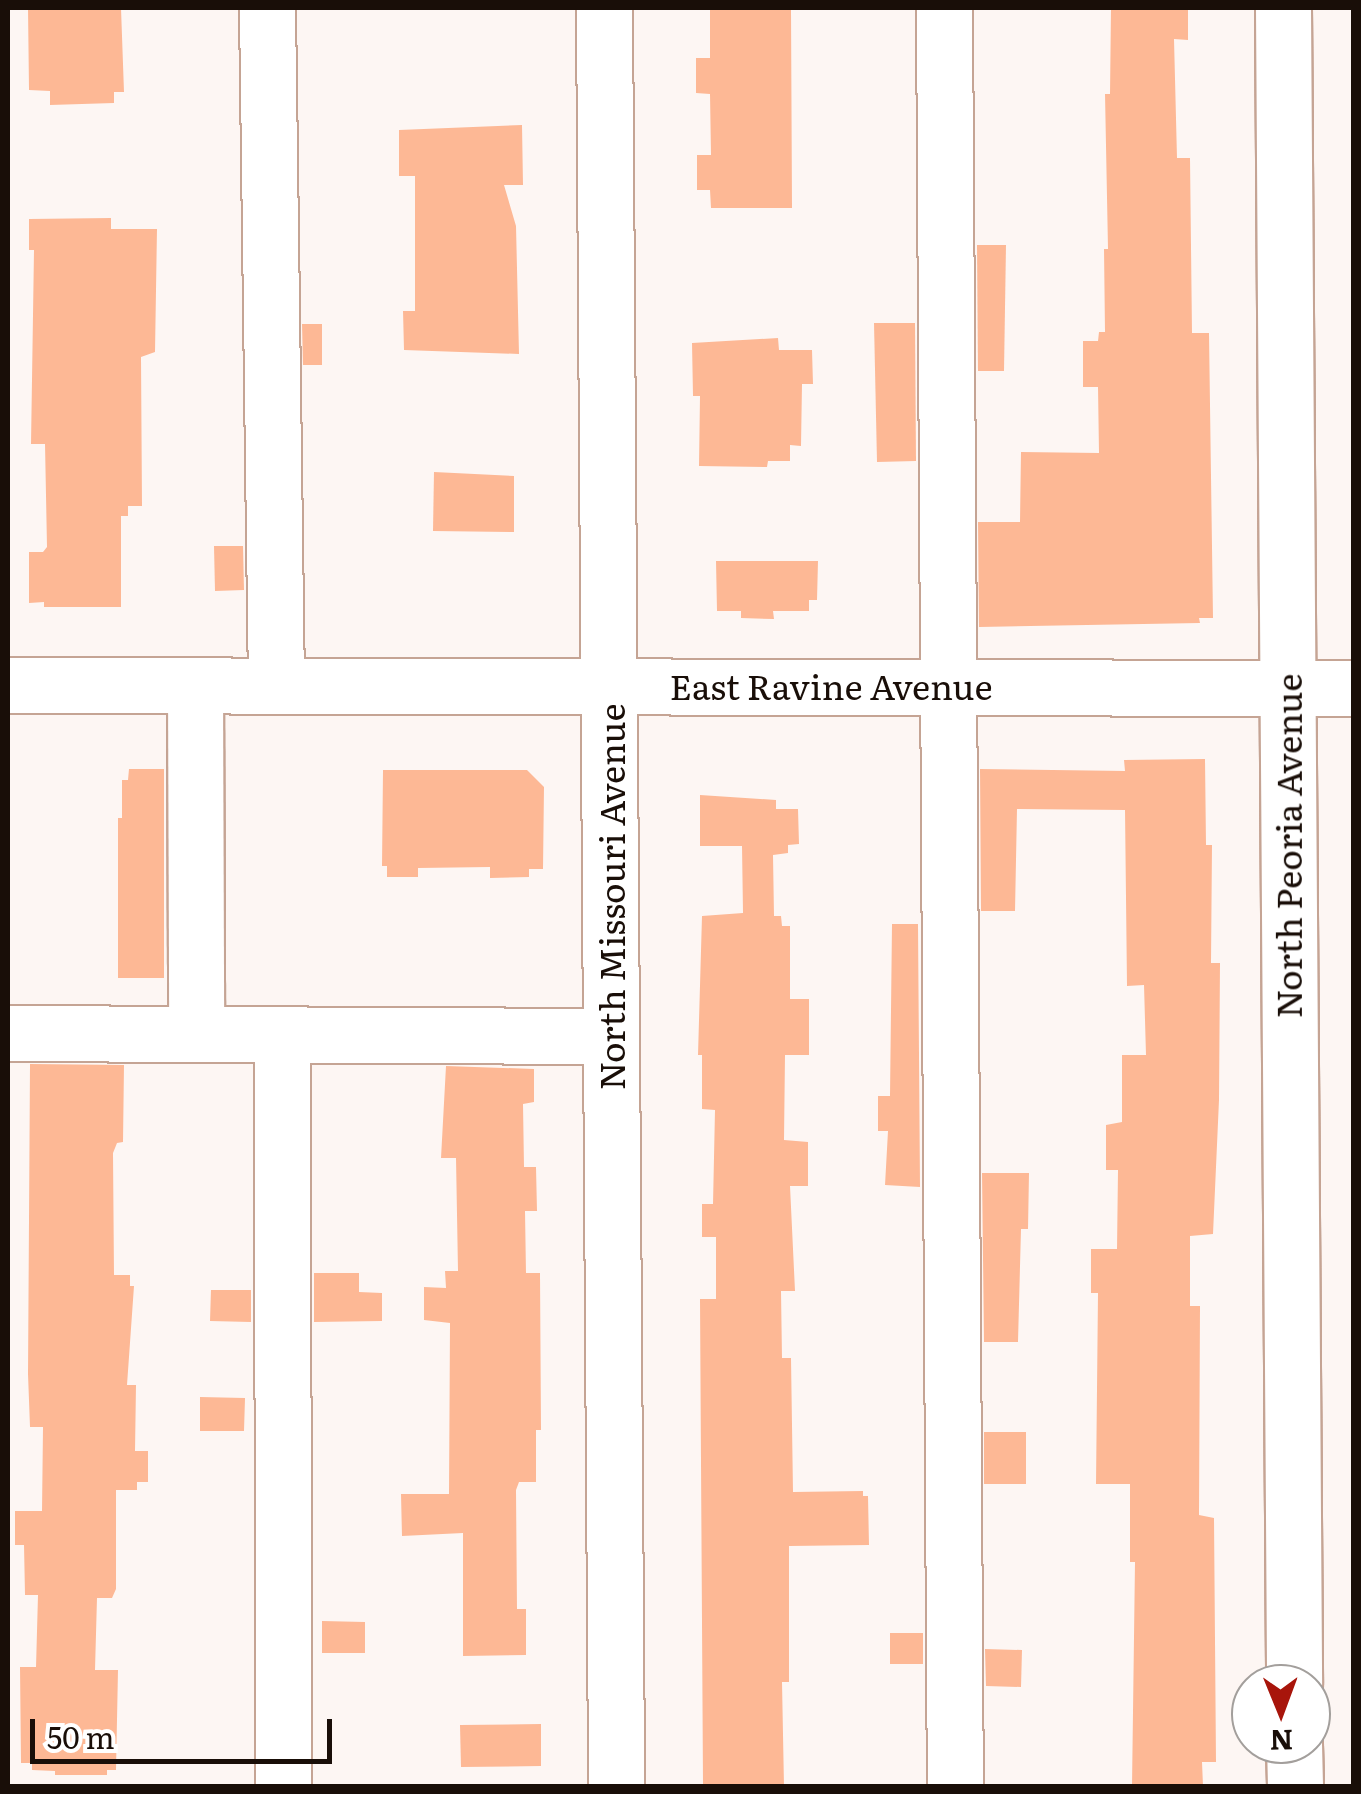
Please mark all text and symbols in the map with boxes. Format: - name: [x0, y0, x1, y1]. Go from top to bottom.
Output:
- street label: East Ravine Avenue: [669, 664, 993, 706]
- street label: North Peoria Avenue: [1266, 674, 1308, 1018]
- street label: North Missouri Avenue: [589, 703, 631, 1091]
- north arrow: [1231, 1664, 1331, 1764]
- scale bar: [35, 1699, 338, 1761]
- text: 50 m: [47, 1714, 115, 1758]
- text: N: [1269, 1721, 1294, 1763]

